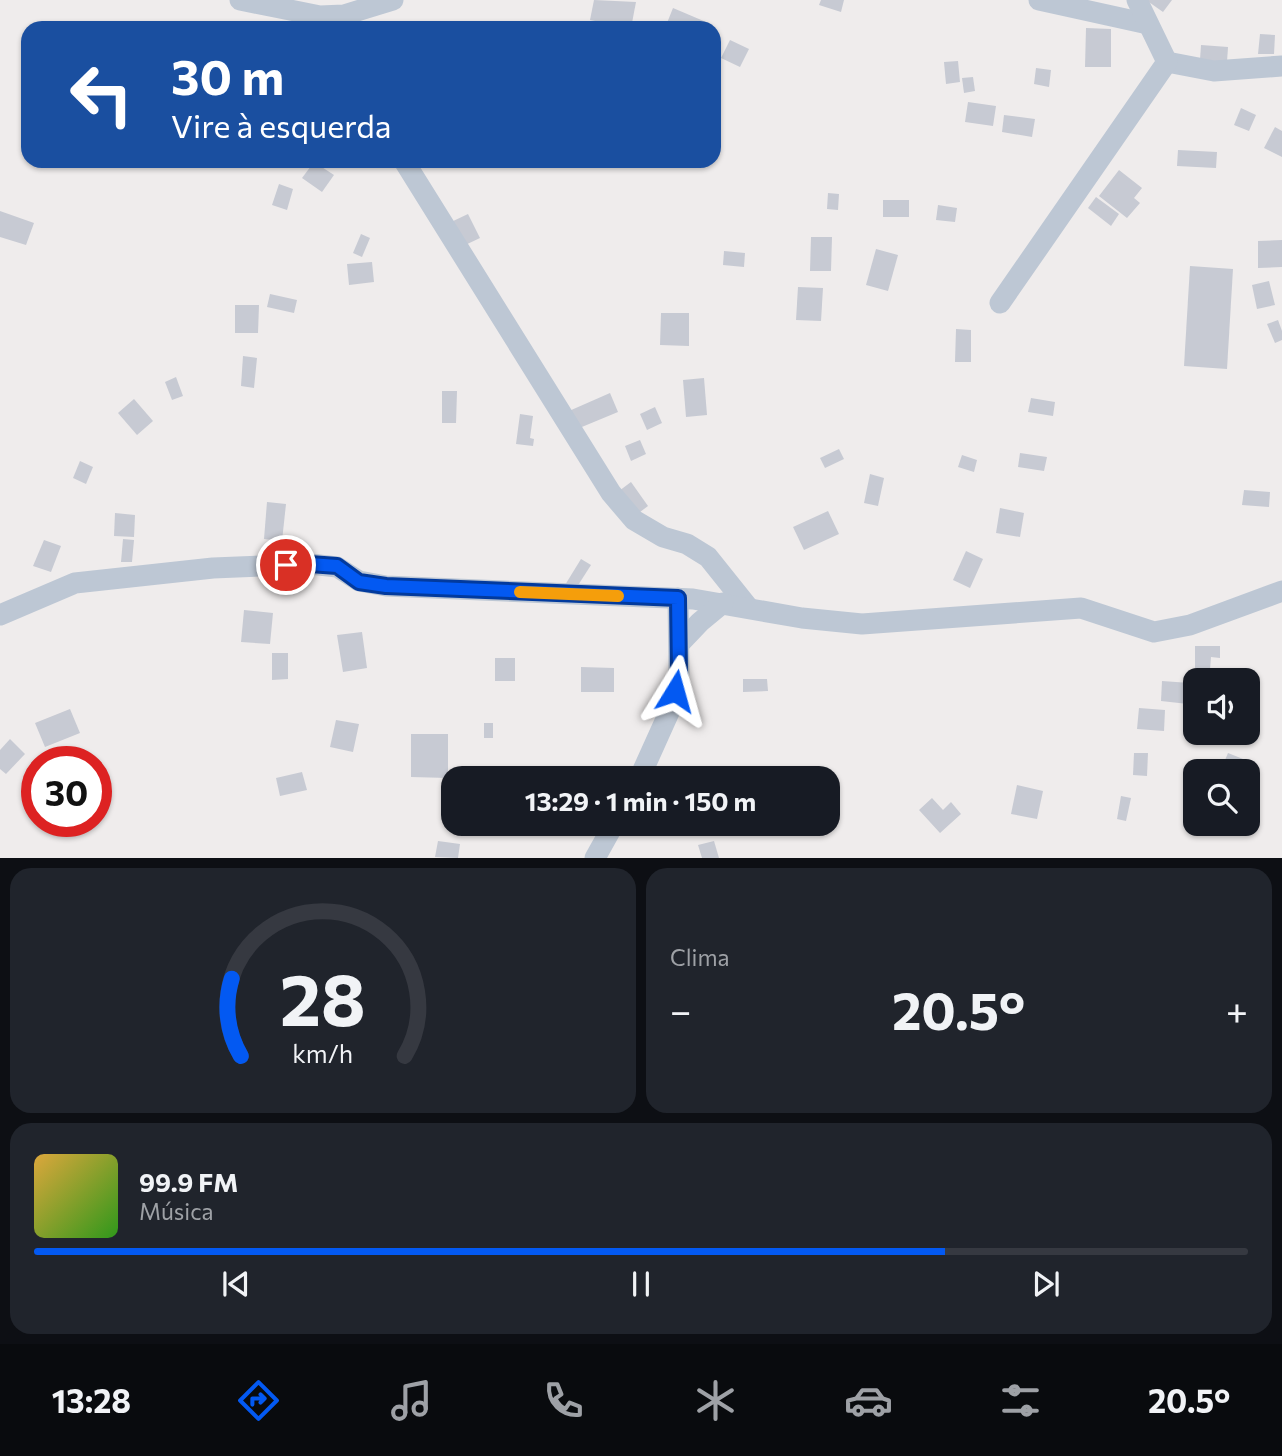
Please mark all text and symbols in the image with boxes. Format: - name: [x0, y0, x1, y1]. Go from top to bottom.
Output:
- text: 30 m: [171, 45, 284, 105]
- icon: left: [56, 49, 147, 140]
- text: Vire à esquerda: [171, 105, 392, 145]
- pin: [256, 535, 316, 595]
- icon: arrive: [267, 546, 305, 584]
- position arrow: [638, 654, 712, 728]
- map controls: [1183, 668, 1260, 836]
- button: sound: [1183, 668, 1260, 745]
- speed limit sign: 30: [21, 746, 112, 837]
- button: search: [1183, 759, 1260, 836]
- text: 13:29 · 1 min · 150 m: [525, 785, 756, 816]
- text: Clima: [670, 943, 730, 971]
- text: 28: [280, 953, 366, 1042]
- text: 20.5°: [892, 977, 1025, 1041]
- text: −: [670, 986, 692, 1033]
- text: +: [1226, 986, 1248, 1033]
- text: km/h: [293, 1038, 353, 1068]
- text: 99.9 FM: [139, 1166, 238, 1197]
- text: Música: [139, 1197, 214, 1225]
- icon: previous: [217, 1265, 255, 1303]
- icon: pause: [622, 1265, 660, 1303]
- icon: next: [1027, 1265, 1065, 1303]
- icon: directions: [234, 1376, 283, 1425]
- icon: music: [387, 1376, 436, 1425]
- icon: phone: [539, 1376, 588, 1425]
- icon: climate: [691, 1376, 740, 1425]
- icon: car: [844, 1376, 893, 1425]
- icon: filters: [996, 1376, 1045, 1425]
- text: 13:28: [52, 1380, 131, 1420]
- text: 20.5°: [1148, 1380, 1230, 1420]

